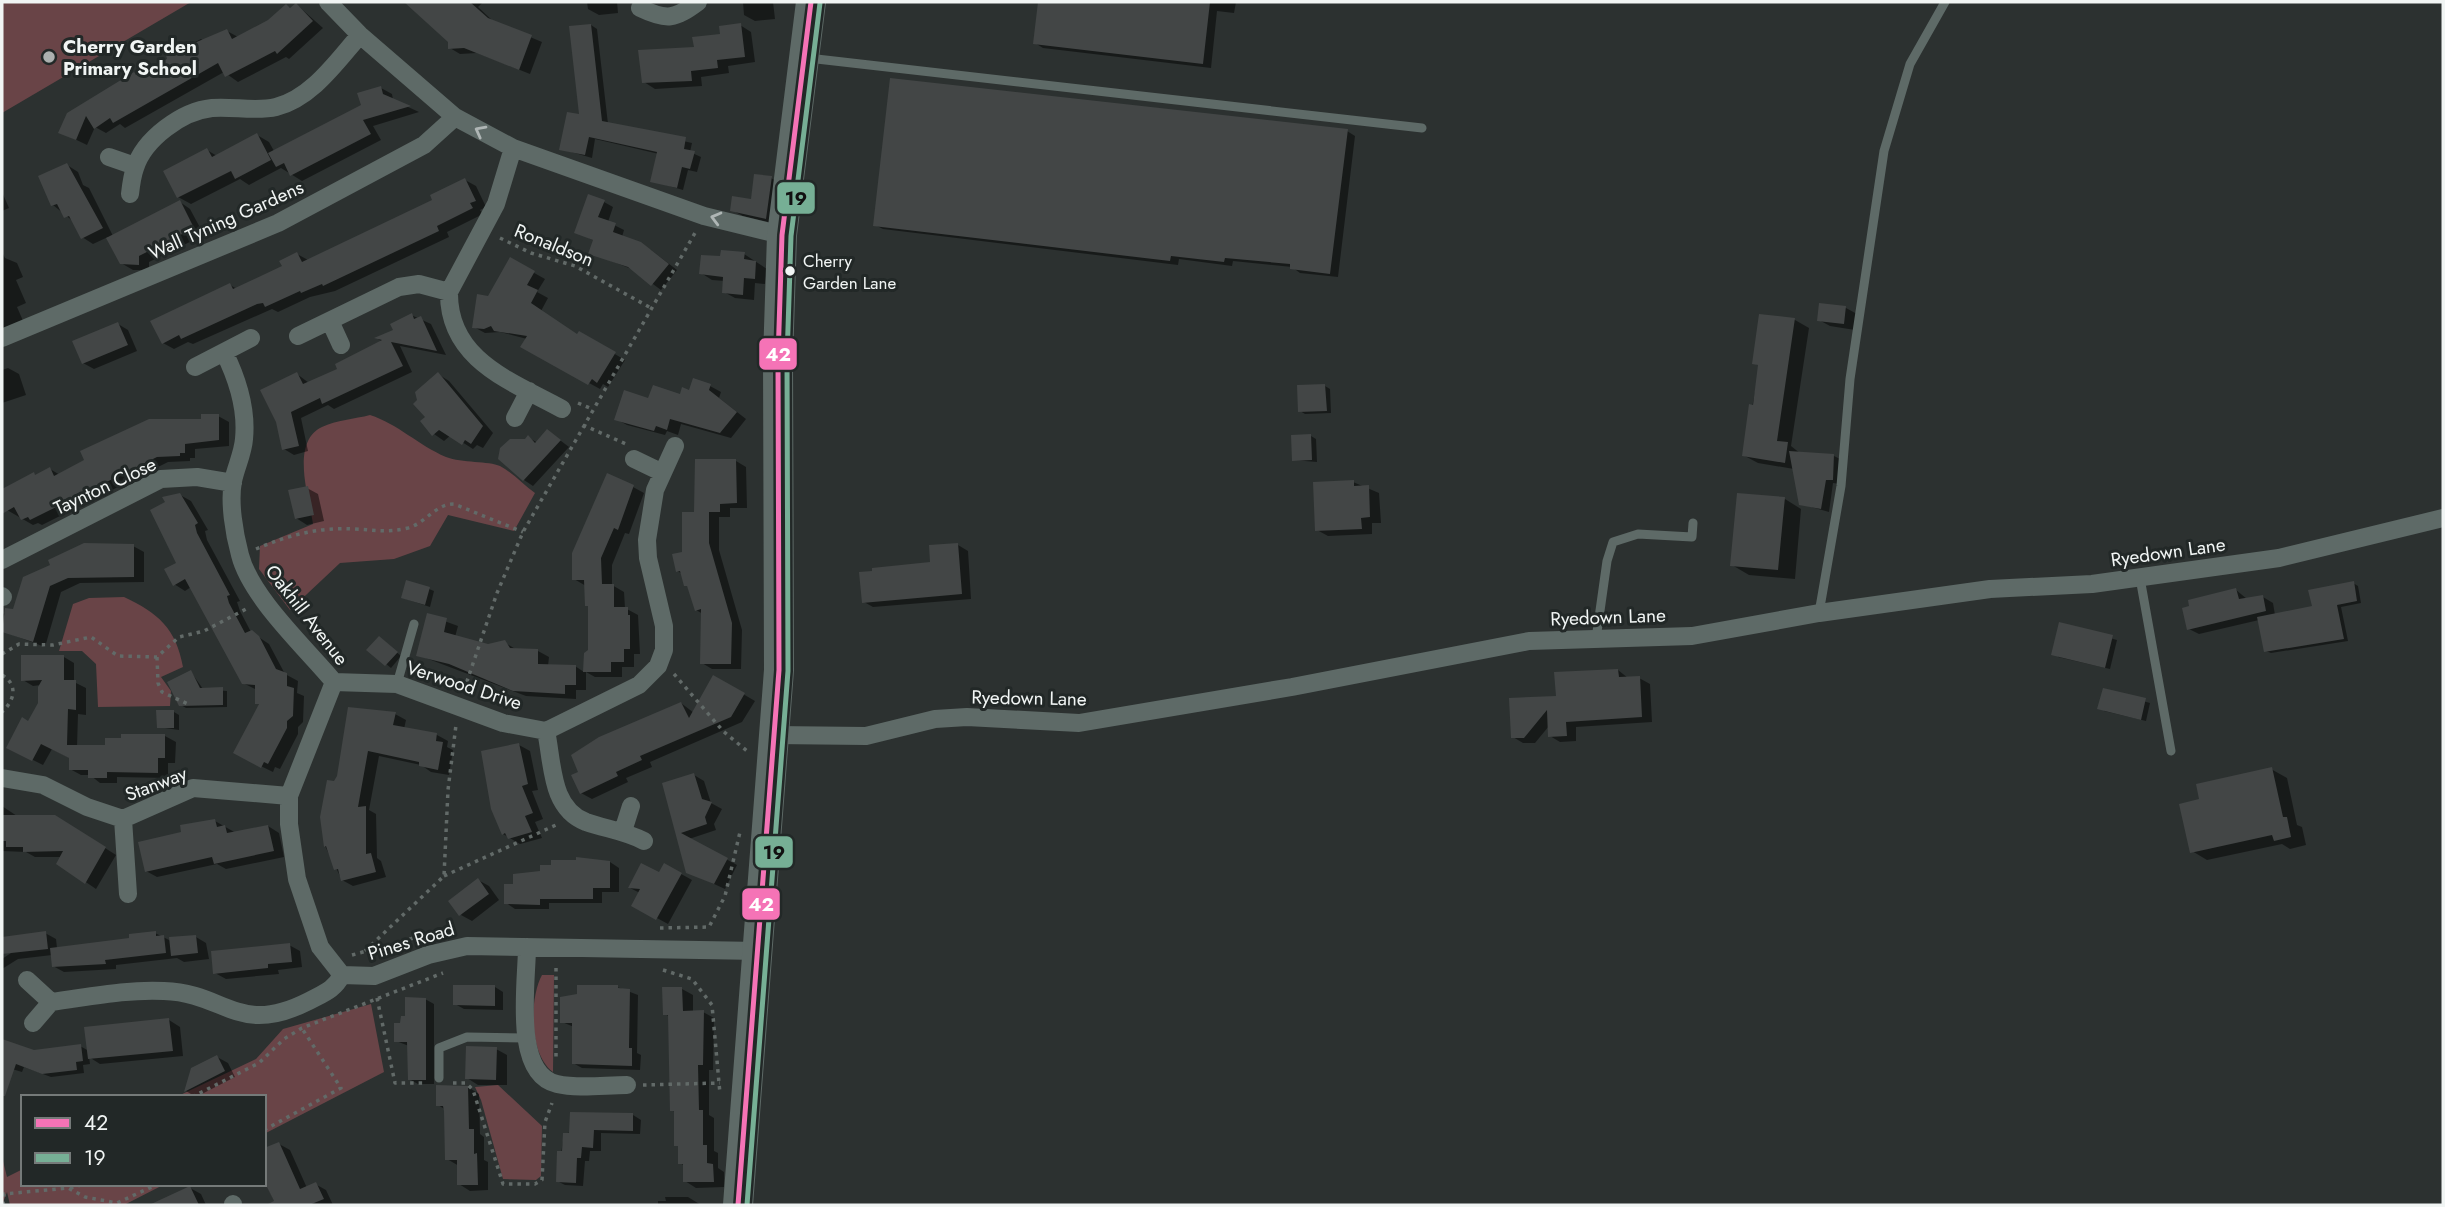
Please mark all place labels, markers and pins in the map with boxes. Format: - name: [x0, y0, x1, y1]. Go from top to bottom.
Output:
- place label: Cherry Garden Primary School: [63, 33, 197, 82]
- marker: Cherry Garden Primary School: [41, 49, 57, 65]
- place label: Cherry Garden Lane: [803, 249, 896, 295]
- marker: Cherry Garden Lane: [783, 264, 797, 278]

